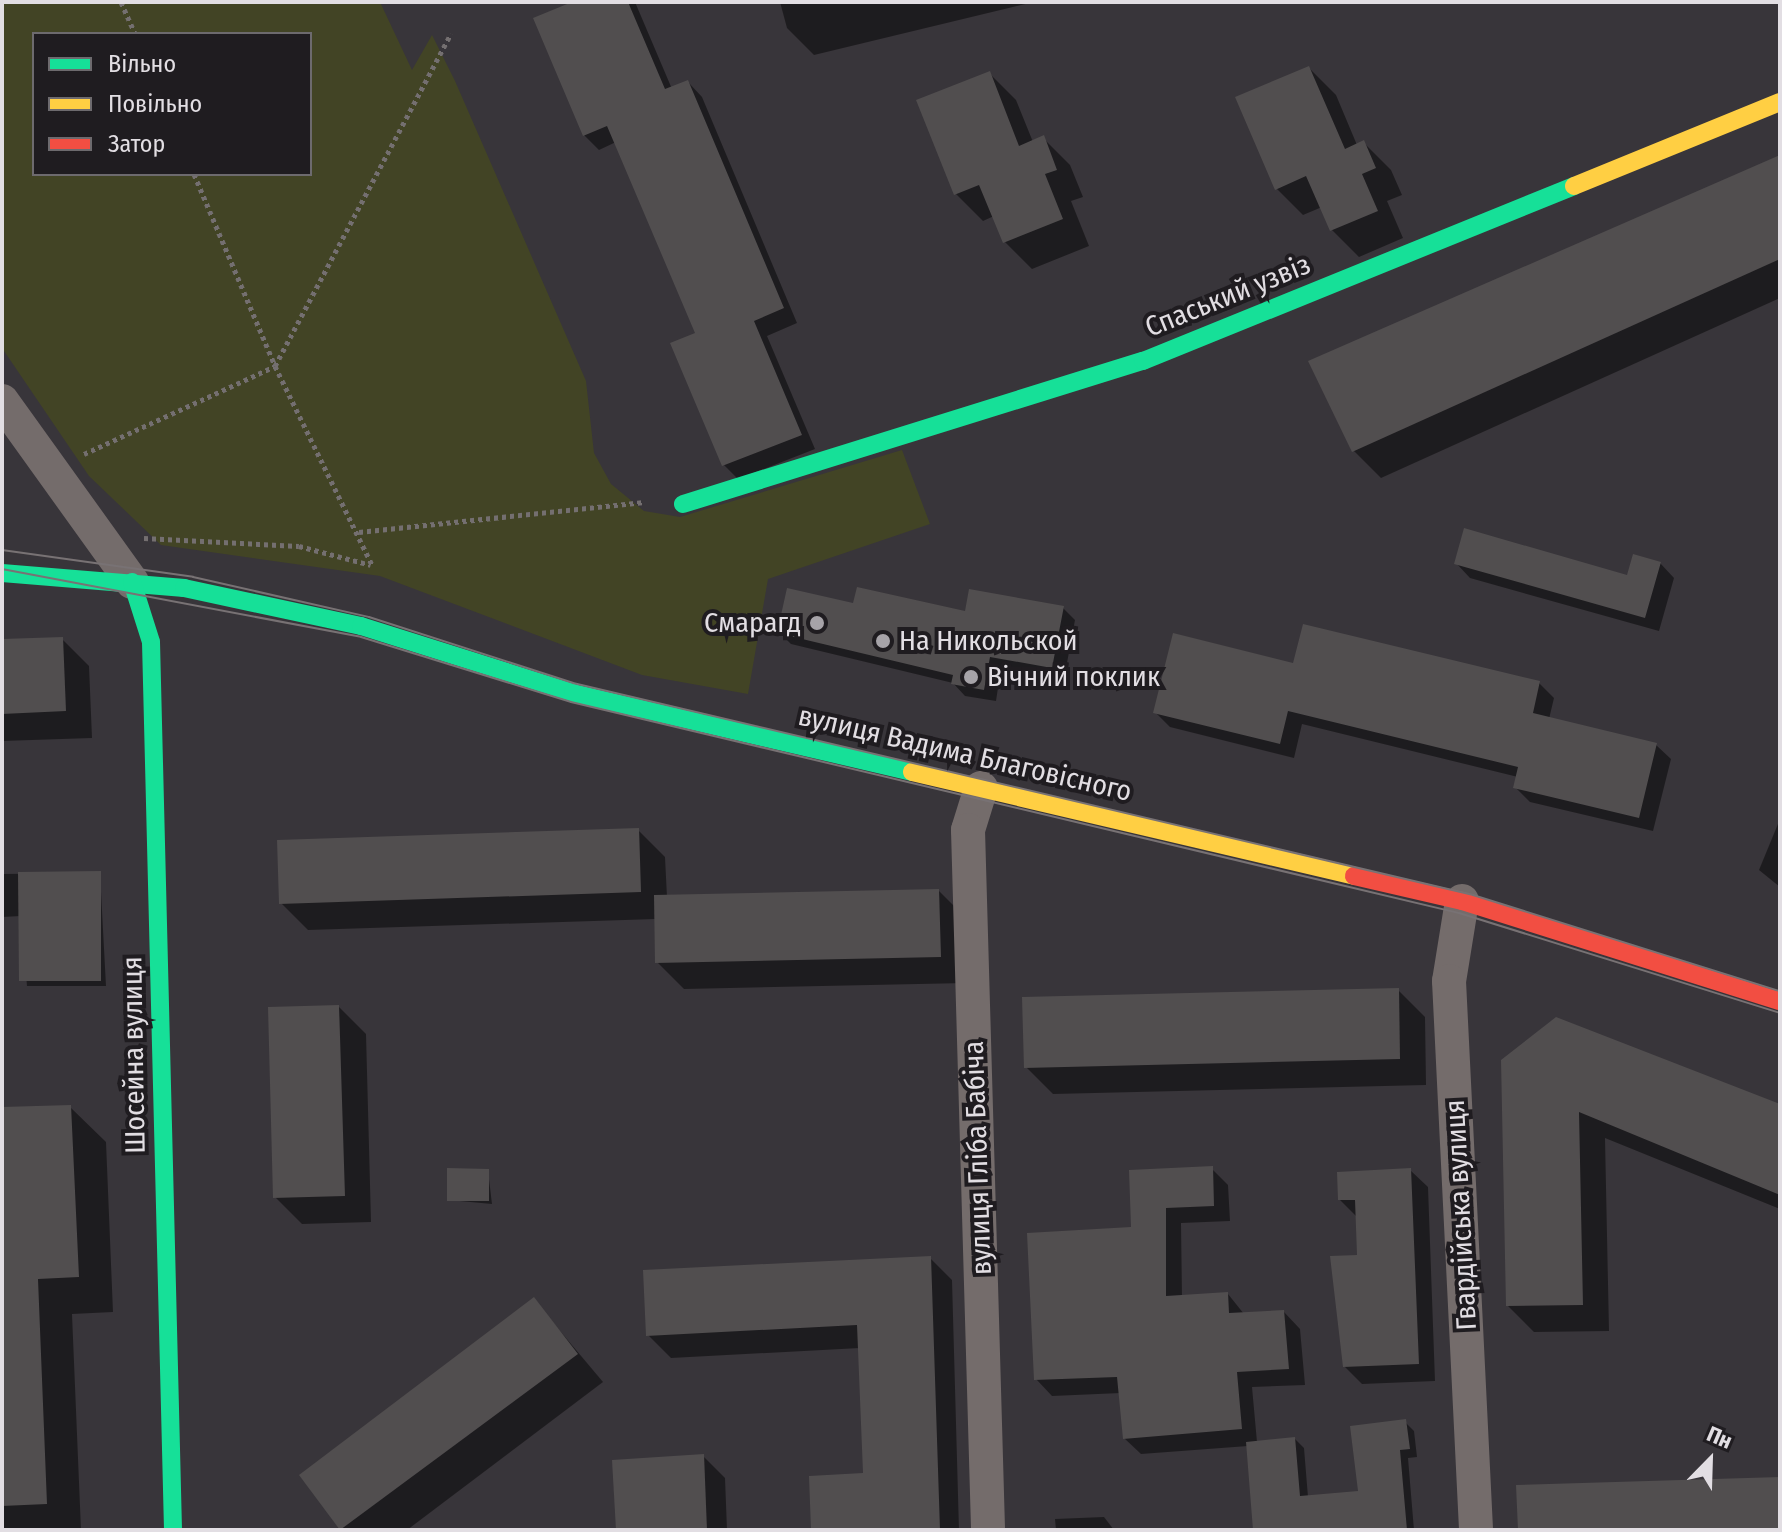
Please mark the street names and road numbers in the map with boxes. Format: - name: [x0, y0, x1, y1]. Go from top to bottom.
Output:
- street label: Спаський узвіз: [1140, 248, 1316, 344]
- street label: вулиця Вадима Благовісного: [795, 699, 1135, 809]
- street label: Шосейна вулиця: [115, 956, 153, 1154]
- street label: вулиця Гліба Бабіча: [957, 1040, 999, 1276]
- street label: Гвардійська вулиця: [1438, 1099, 1484, 1331]

